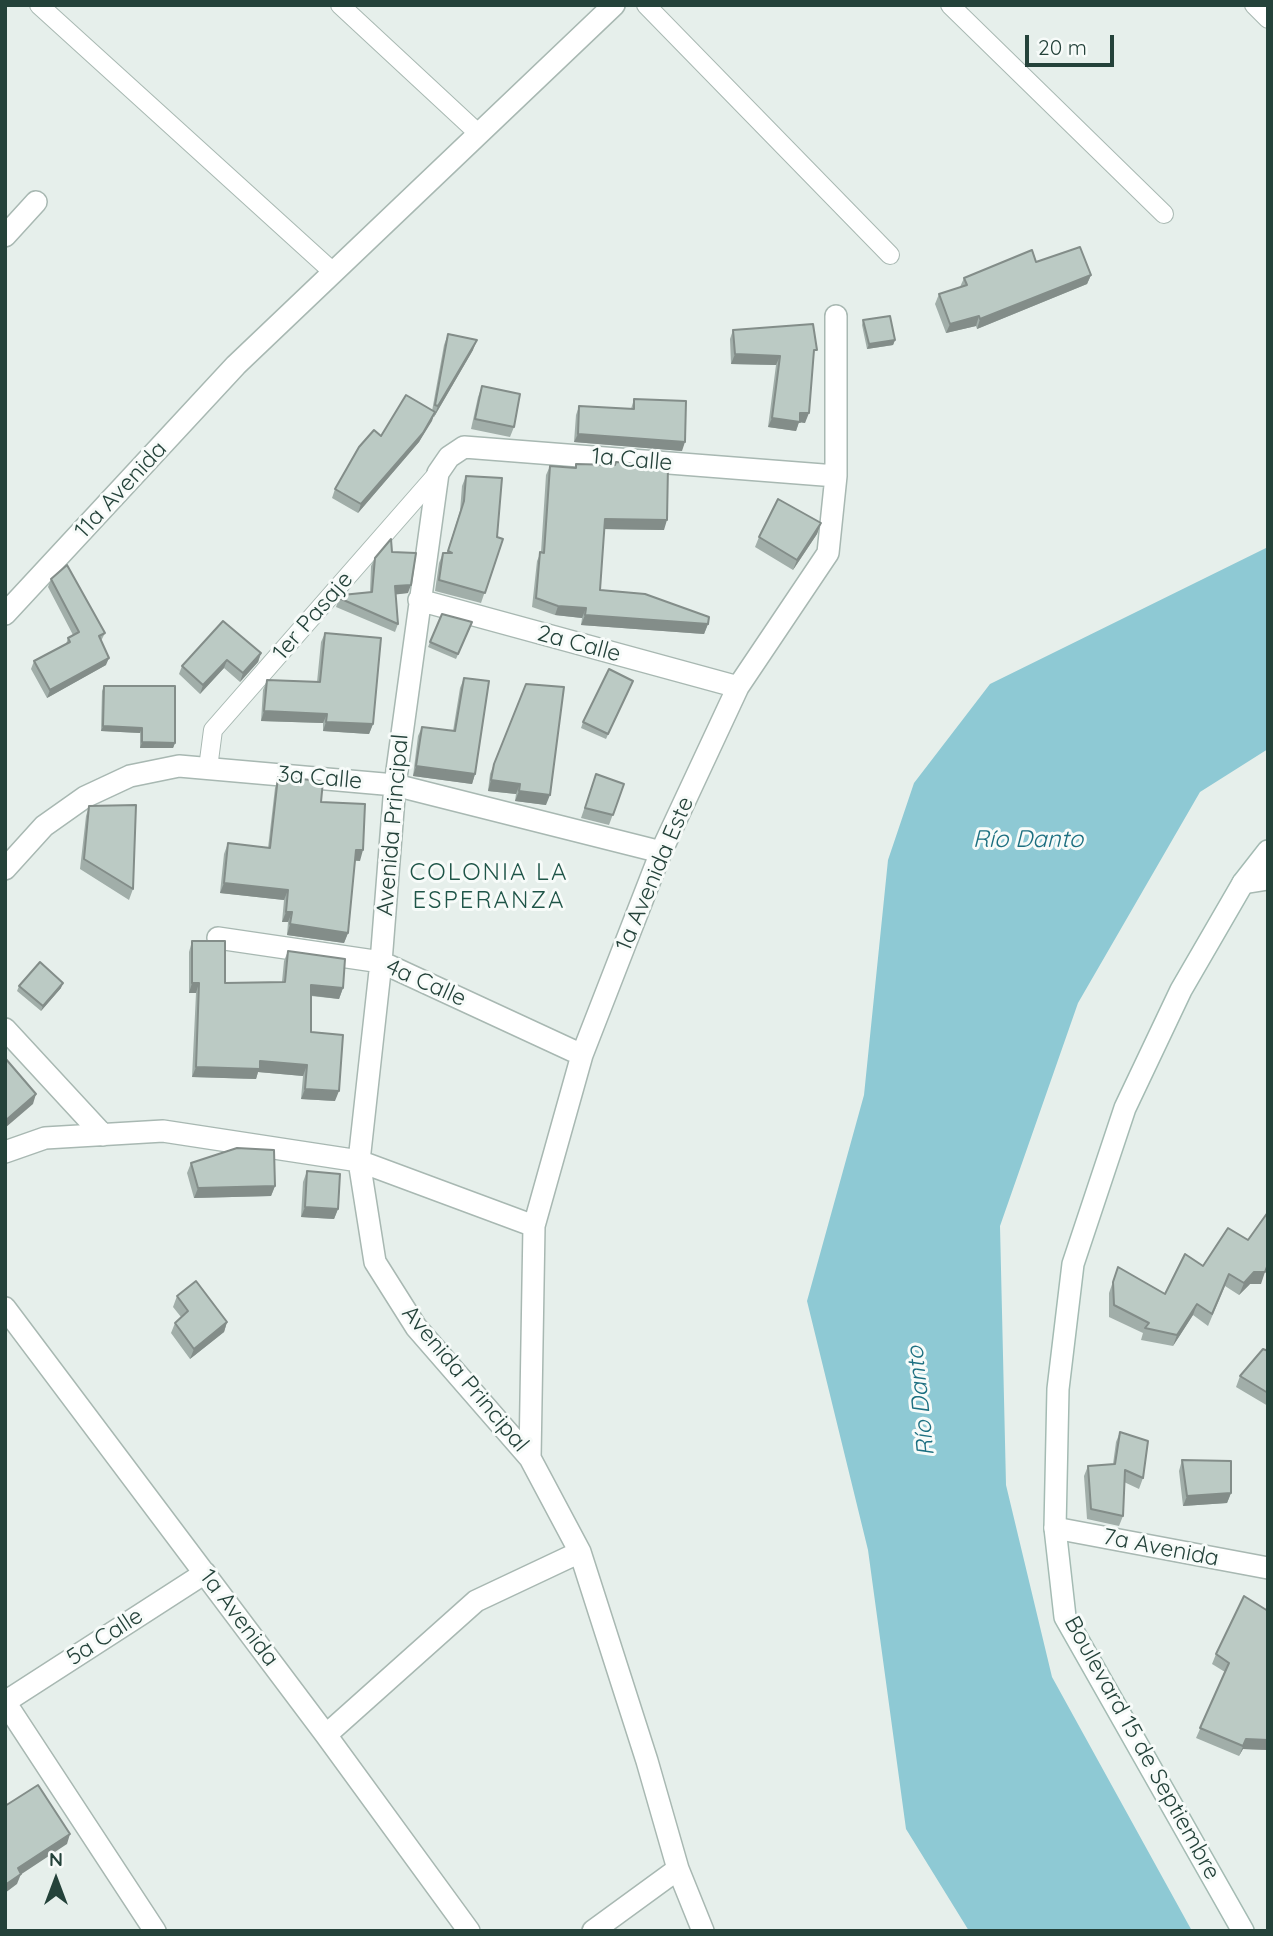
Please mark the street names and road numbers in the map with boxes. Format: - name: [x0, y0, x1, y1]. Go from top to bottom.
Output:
- street label: 11a Avenida: [69, 436, 173, 544]
- street label: 1a Calle: [590, 443, 674, 477]
- street label: 1er Pasaje: [267, 566, 359, 666]
- street label: 2a Calle: [534, 620, 624, 668]
- street label: Avenida Principal: [371, 733, 415, 917]
- street label: 3a Calle: [277, 761, 363, 795]
- street label: 1a Avenida Este: [610, 793, 700, 955]
- street label: 4a Calle: [382, 953, 470, 1013]
- street label: Avenida Principal: [396, 1300, 534, 1458]
- street label: 7a Avenida: [1101, 1523, 1221, 1573]
- street label: 1a Avenida: [194, 1564, 284, 1672]
- street label: 5a Calle: [62, 1602, 148, 1672]
- street label: Boulevard 15 de Septiembre: [1058, 1611, 1226, 1885]

